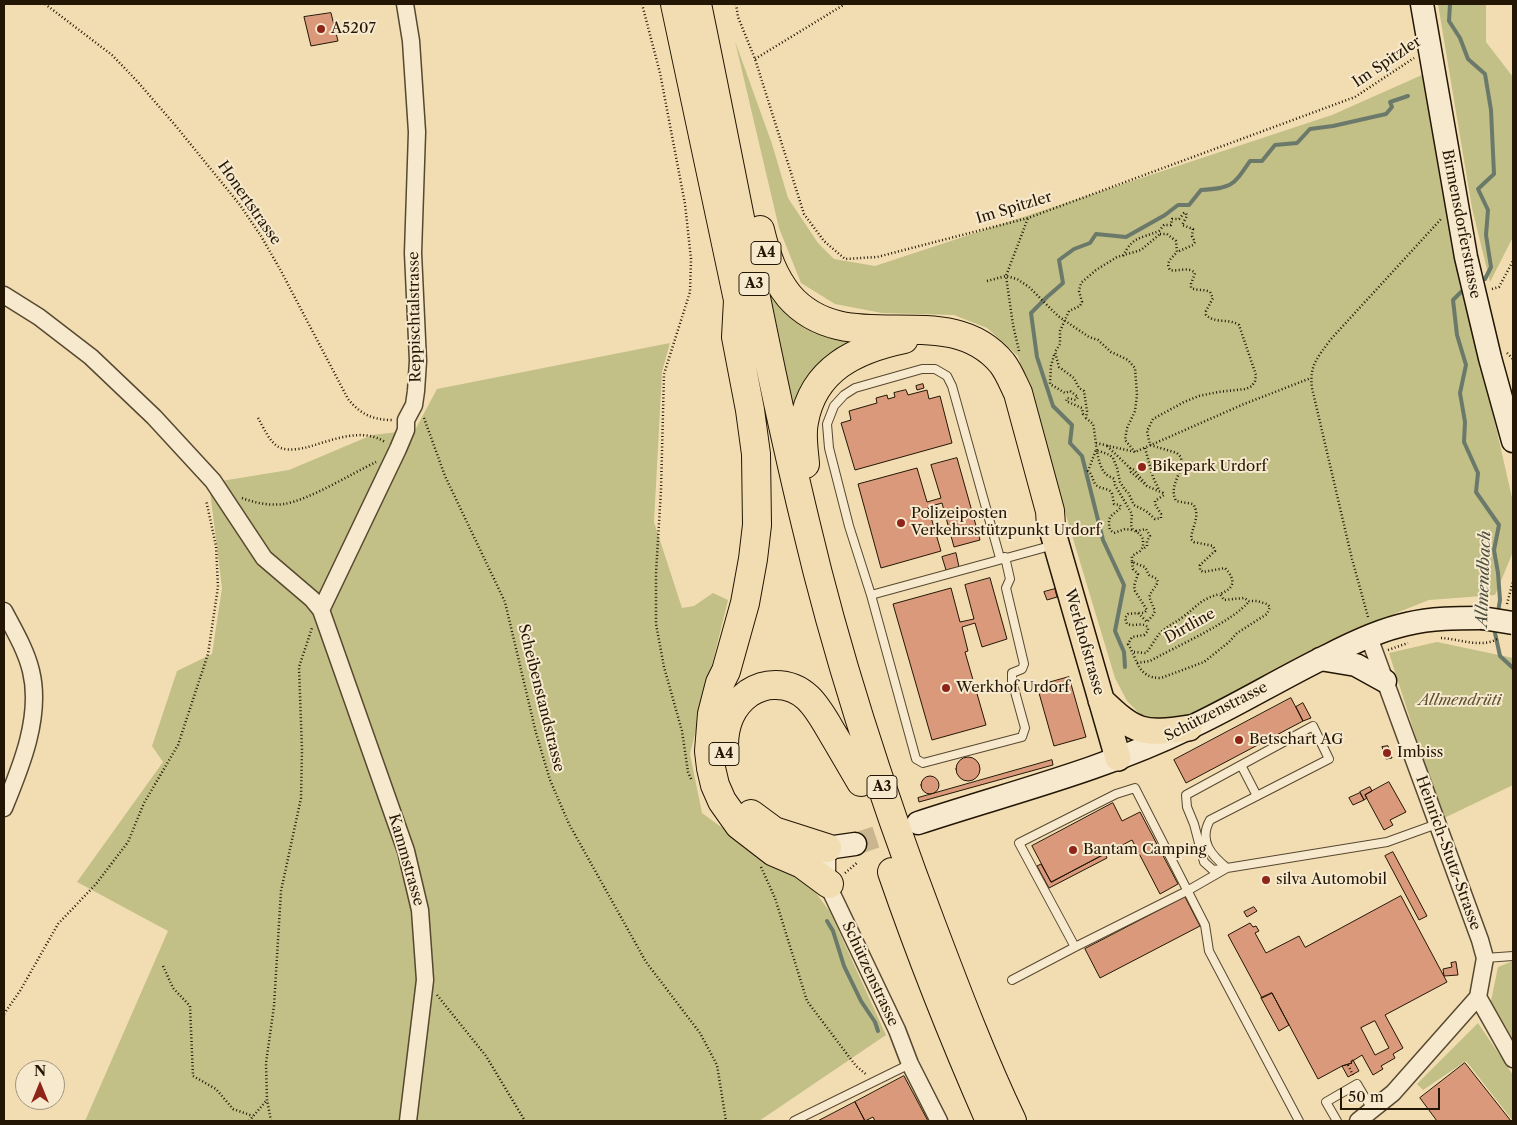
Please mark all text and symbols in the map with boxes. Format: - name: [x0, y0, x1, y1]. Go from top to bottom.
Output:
- place label: A5207: [331, 20, 376, 38]
- marker: A5207: [315, 23, 327, 35]
- street label: Im Spitzler: [1349, 33, 1425, 91]
- street label: Birmensdorferstrasse: [1438, 148, 1484, 300]
- street label: Honertstrasse: [213, 158, 285, 248]
- street label: Im Spitzler: [974, 188, 1054, 228]
- road number: A4: [751, 242, 781, 264]
- street label: Reppischtalstrasse: [405, 251, 425, 383]
- road number: A3: [739, 272, 769, 296]
- place label: Bikepark Urdorf: [1152, 458, 1267, 476]
- marker: Bikepark Urdorf: [1136, 461, 1148, 473]
- place label: Polizeiposten Verkehrsstützpunkt Urdorf: [911, 505, 1101, 540]
- marker: Polizeiposten Verkehrsstützpunkt Urdorf: [895, 517, 907, 529]
- water label: Allmendbach: [1473, 531, 1495, 627]
- street label: Werkhofstrasse: [1060, 587, 1108, 697]
- street label: Dirtline: [1162, 605, 1218, 647]
- street label: Scheibenstandstrasse: [514, 622, 568, 774]
- street label: Schützenstrasse: [1161, 678, 1271, 746]
- place label: Werkhof Urdorf: [956, 679, 1070, 697]
- marker: Werkhof Urdorf: [940, 682, 952, 694]
- park label: Allmendrüti: [1419, 692, 1501, 710]
- place label: Betschart AG: [1249, 731, 1343, 749]
- marker: Betschart AG: [1233, 734, 1245, 746]
- road number: A4: [709, 742, 739, 766]
- place label: Imbiss: [1397, 744, 1443, 762]
- marker: Imbiss: [1381, 747, 1393, 759]
- street label: Heinrich-Stutz-Strasse: [1412, 773, 1484, 933]
- road number: A3: [867, 776, 897, 799]
- street label: Kammstrasse: [384, 812, 428, 908]
- place label: Bantam Camping: [1083, 841, 1207, 859]
- marker: Bantam Camping: [1067, 844, 1079, 856]
- place label: silva Automobil: [1276, 871, 1387, 889]
- marker: silva Automobil: [1260, 874, 1272, 886]
- street label: Schützenstrasse: [838, 919, 902, 1029]
- north arrow: [15, 1060, 65, 1110]
- text: N: [34, 1062, 46, 1080]
- scale bar: [1342, 1078, 1442, 1110]
- text: 50 m: [1348, 1087, 1384, 1106]

